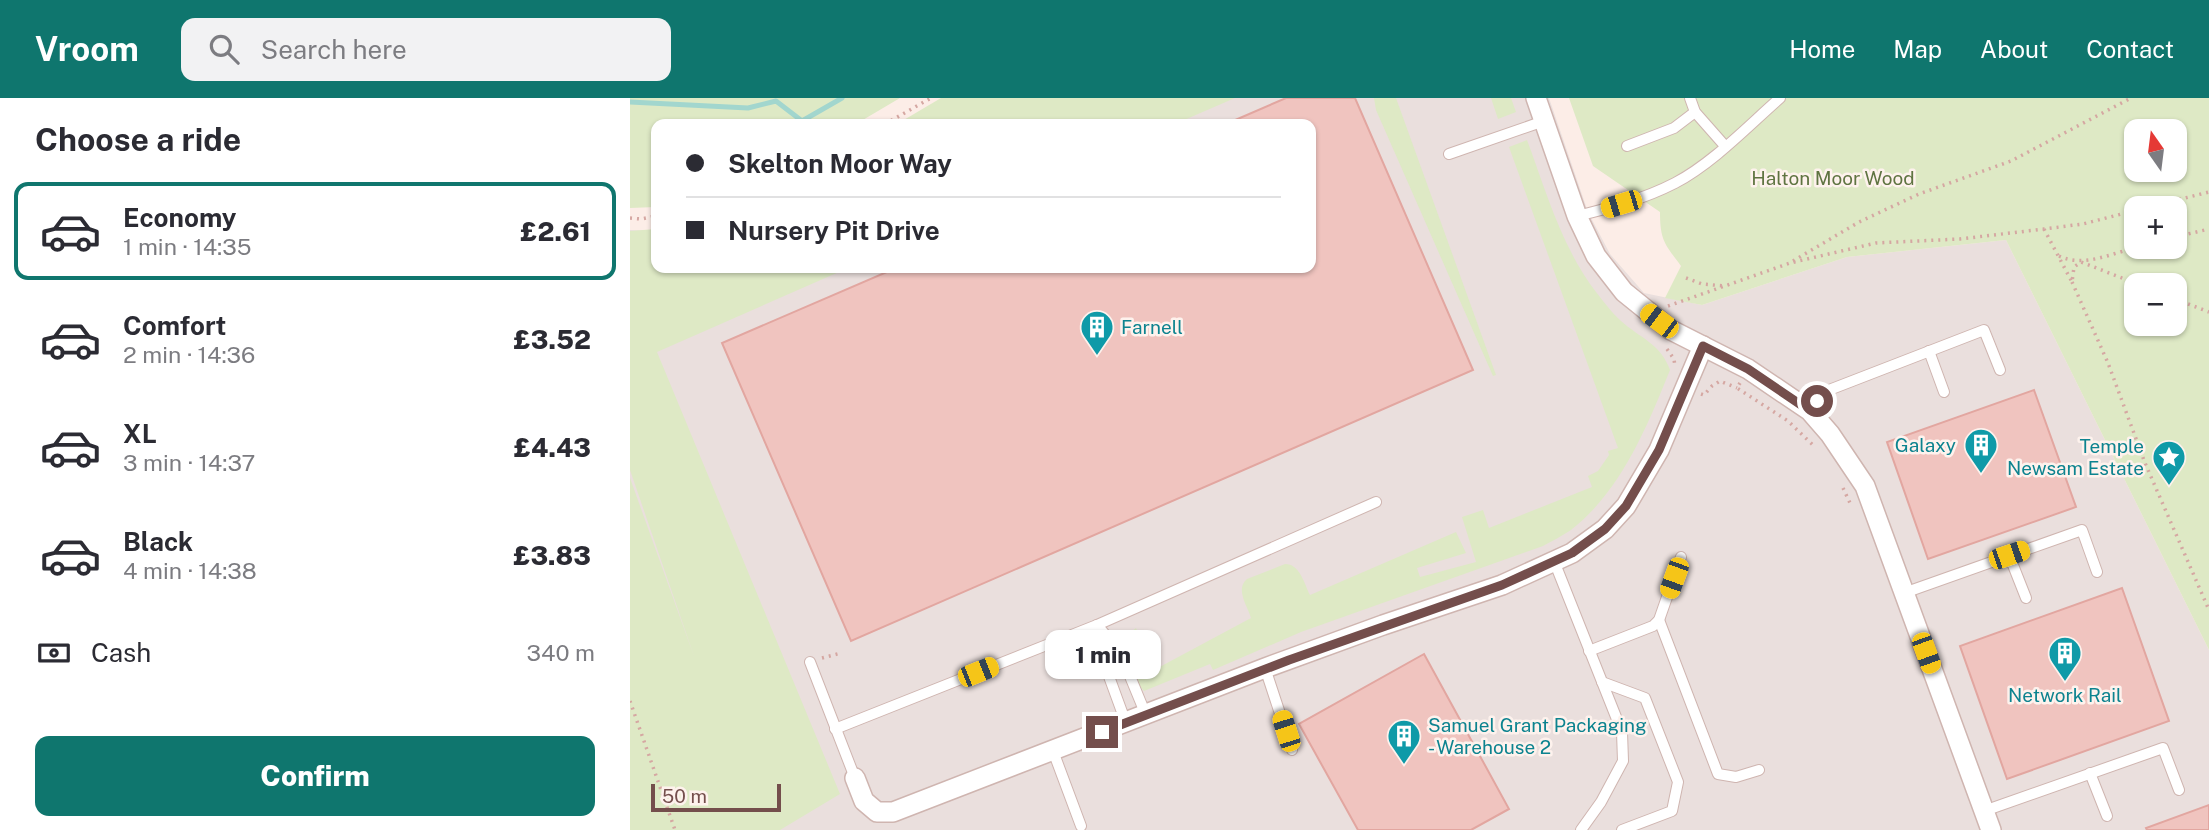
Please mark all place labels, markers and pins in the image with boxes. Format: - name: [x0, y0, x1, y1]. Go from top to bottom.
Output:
- building icon: Farnell: [1078, 308, 1116, 357]
- place label: Farnell: [1121, 316, 1183, 338]
- building icon: Galaxy: [1962, 426, 2000, 475]
- place label: Galaxy: [1895, 434, 1956, 456]
- place label: Temple Newsam Estate: [2007, 435, 2144, 479]
- place icon: Temple Newsam Estate: [2150, 438, 2188, 487]
- building icon: Network Rail: [2046, 634, 2084, 683]
- place label: Network Rail: [2008, 684, 2122, 706]
- place label: Samuel Grant Packaging - Warehouse 2: [1428, 714, 1647, 758]
- building icon: Samuel Grant Packaging - Warehouse 2: [1385, 717, 1423, 766]

